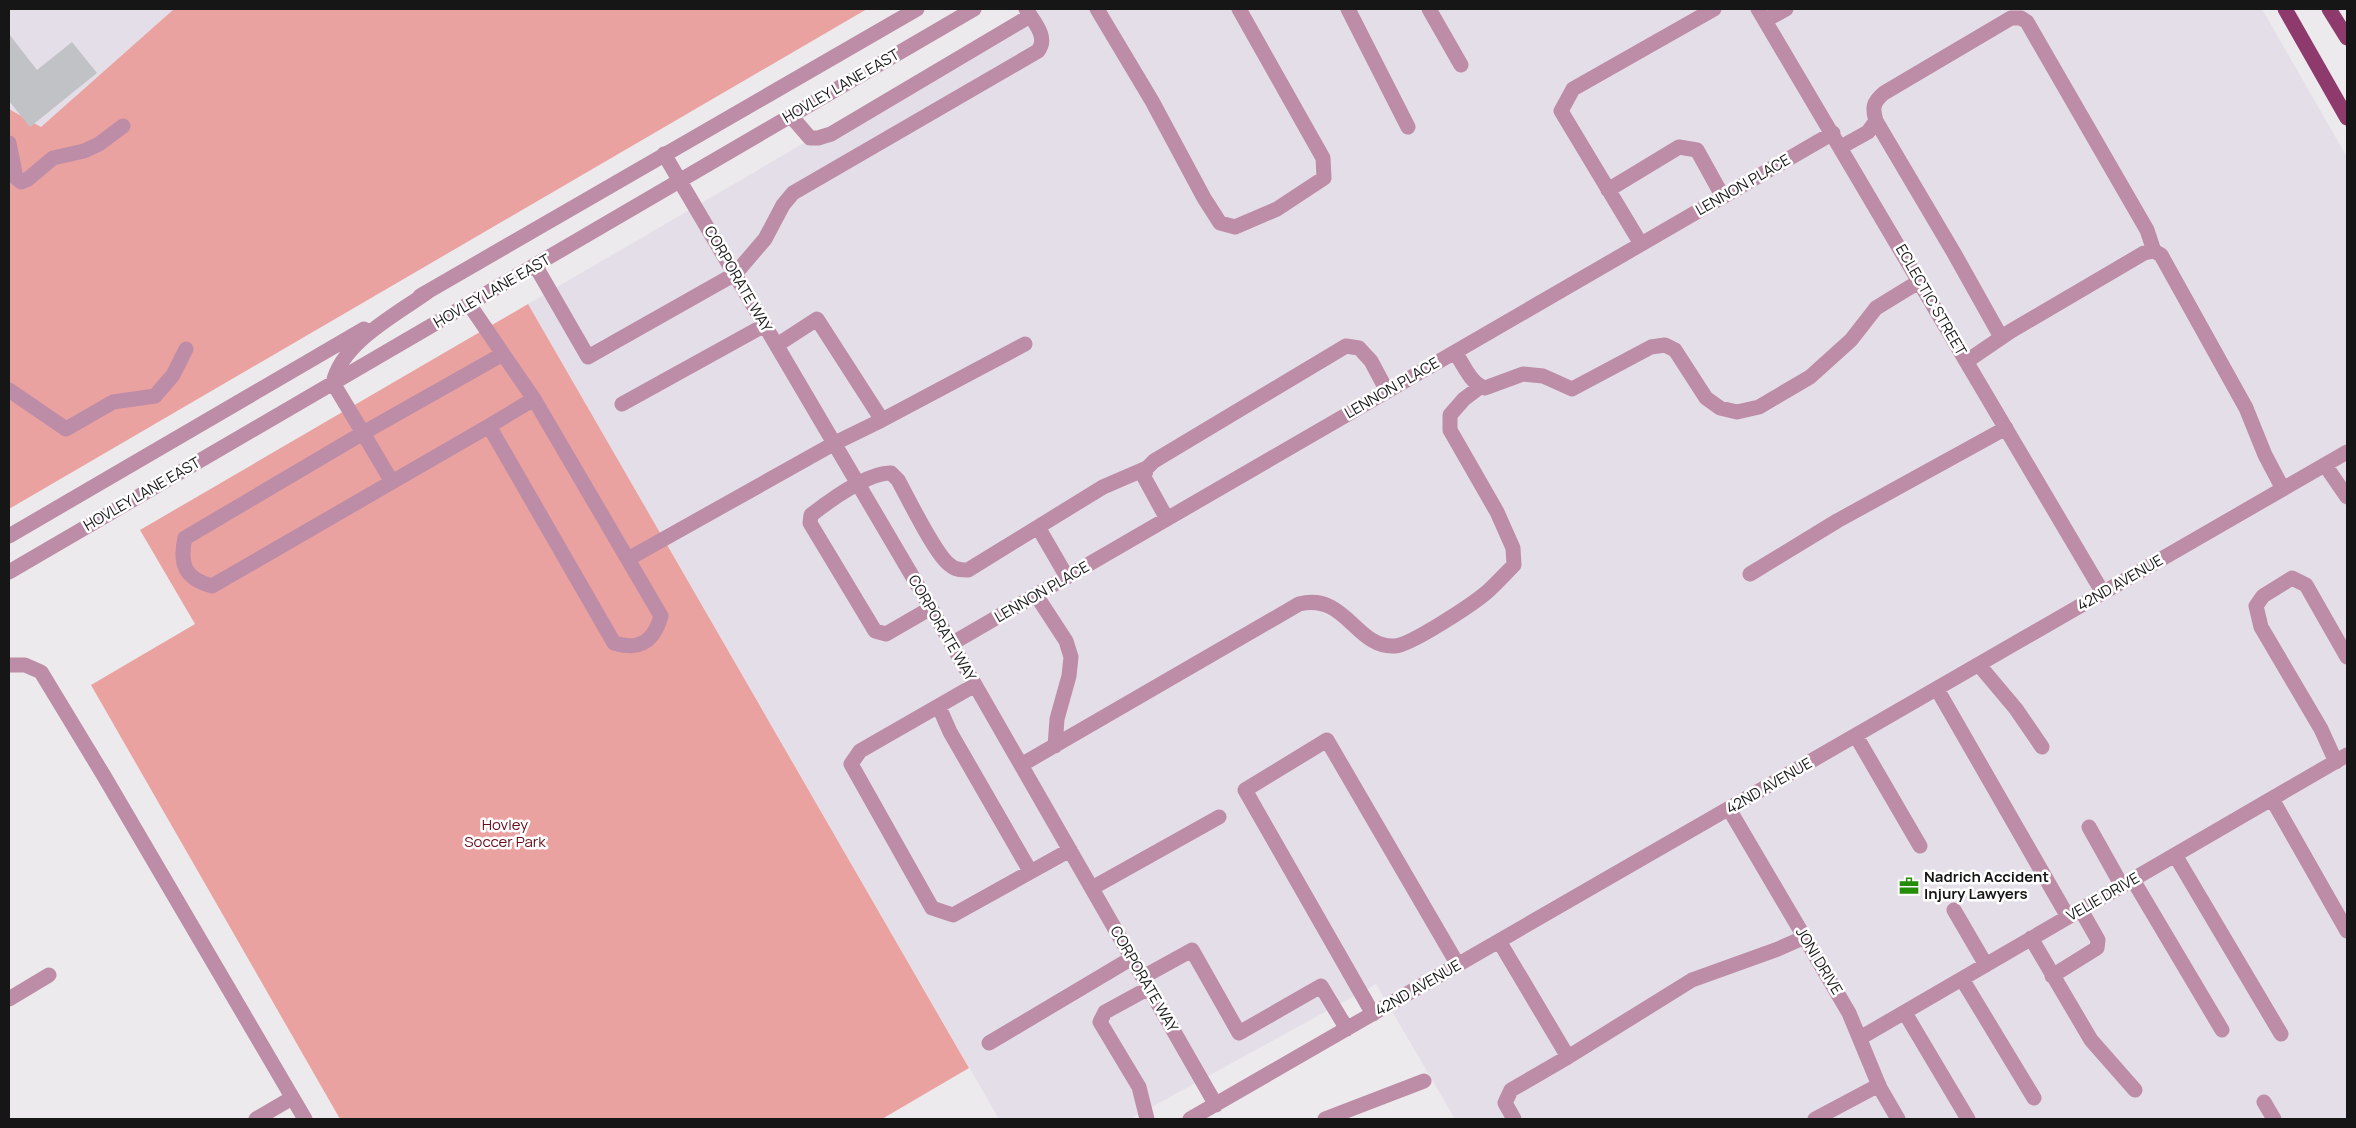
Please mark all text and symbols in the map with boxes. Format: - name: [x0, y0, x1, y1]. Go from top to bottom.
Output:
- street label: HOVLEY LANE EAST: [779, 44, 903, 128]
- street label: LENNON PLACE: [1692, 149, 1794, 220]
- street label: CORPORATE WAY: [699, 222, 778, 336]
- street label: ECLECTIC STREET: [1891, 240, 1972, 359]
- street label: HOVLEY LANE EAST: [430, 249, 554, 333]
- street label: LENNON PLACE: [1341, 352, 1443, 423]
- street label: HOVLEY LANE EAST: [80, 452, 204, 536]
- street label: 42ND AVENUE: [2073, 549, 2167, 616]
- street label: LENNON PLACE: [991, 556, 1093, 627]
- street label: CORPORATE WAY: [903, 571, 982, 685]
- street label: 42ND AVENUE: [1722, 752, 1816, 819]
- park label: Hovley Soccer Park: [464, 814, 546, 852]
- place label: Nadrich Accident Injury Lawyers: [1924, 866, 2049, 904]
- street label: VELIE DRIVE: [2062, 867, 2143, 926]
- office icon: Nadrich Accident Injury Lawyers: [1898, 875, 1920, 897]
- street label: CORPORATE WAY: [1105, 922, 1184, 1036]
- street label: JONI DRIVE: [1791, 923, 1848, 998]
- street label: 42ND AVENUE: [1371, 954, 1465, 1021]

